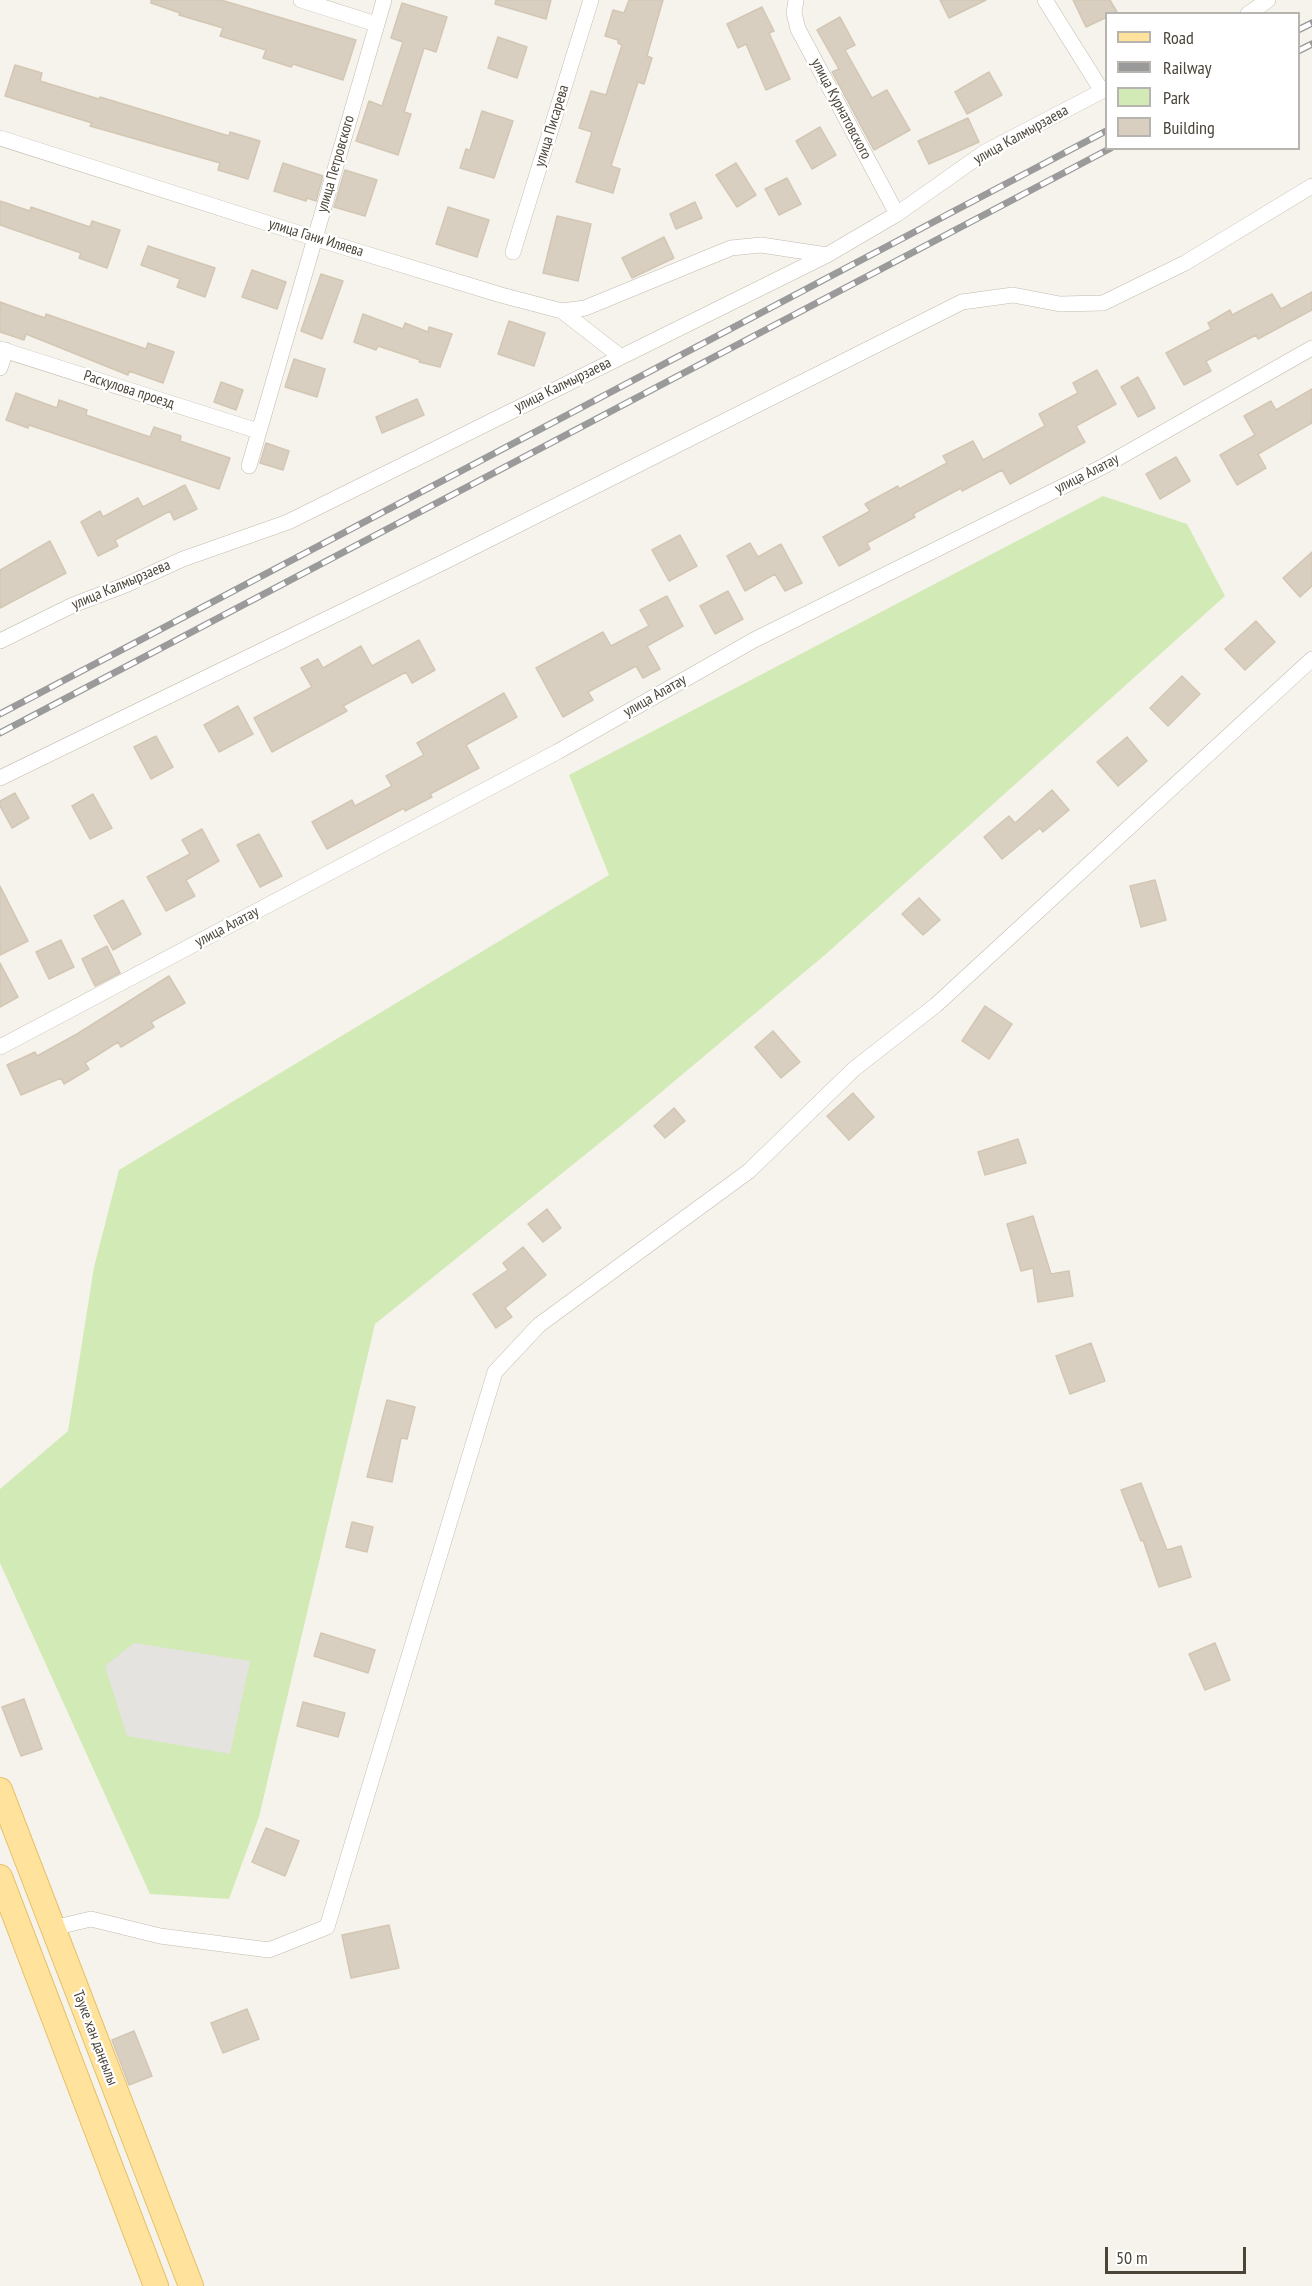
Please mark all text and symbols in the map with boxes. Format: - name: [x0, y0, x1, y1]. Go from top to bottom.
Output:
- legend: [1105, 12, 1300, 150]
- text: Road: [1163, 26, 1194, 49]
- street label: улица Курнатовского: [807, 56, 875, 162]
- text: Railway: [1163, 56, 1212, 79]
- street label: улица Писарева: [531, 83, 573, 169]
- text: Park: [1163, 86, 1190, 109]
- street label: улица Калмырзаева: [971, 102, 1071, 168]
- street label: улица Петровского: [314, 113, 358, 215]
- text: Building: [1163, 116, 1215, 139]
- street label: улица Гани Иляева: [266, 215, 366, 261]
- street label: улица Калмырзаева: [512, 354, 614, 416]
- street label: Раскулова проезд: [81, 367, 177, 413]
- street label: улица Алатау: [1052, 450, 1122, 498]
- street label: улица Калмырзаева: [69, 556, 173, 614]
- street label: улица Алатау: [620, 671, 690, 721]
- street label: улица Алатау: [192, 903, 262, 951]
- street label: Тәуке хан даңғылы: [69, 1988, 121, 2088]
- scale bar: [1108, 2235, 1249, 2273]
- text: 50 m: [1116, 2246, 1148, 2269]

